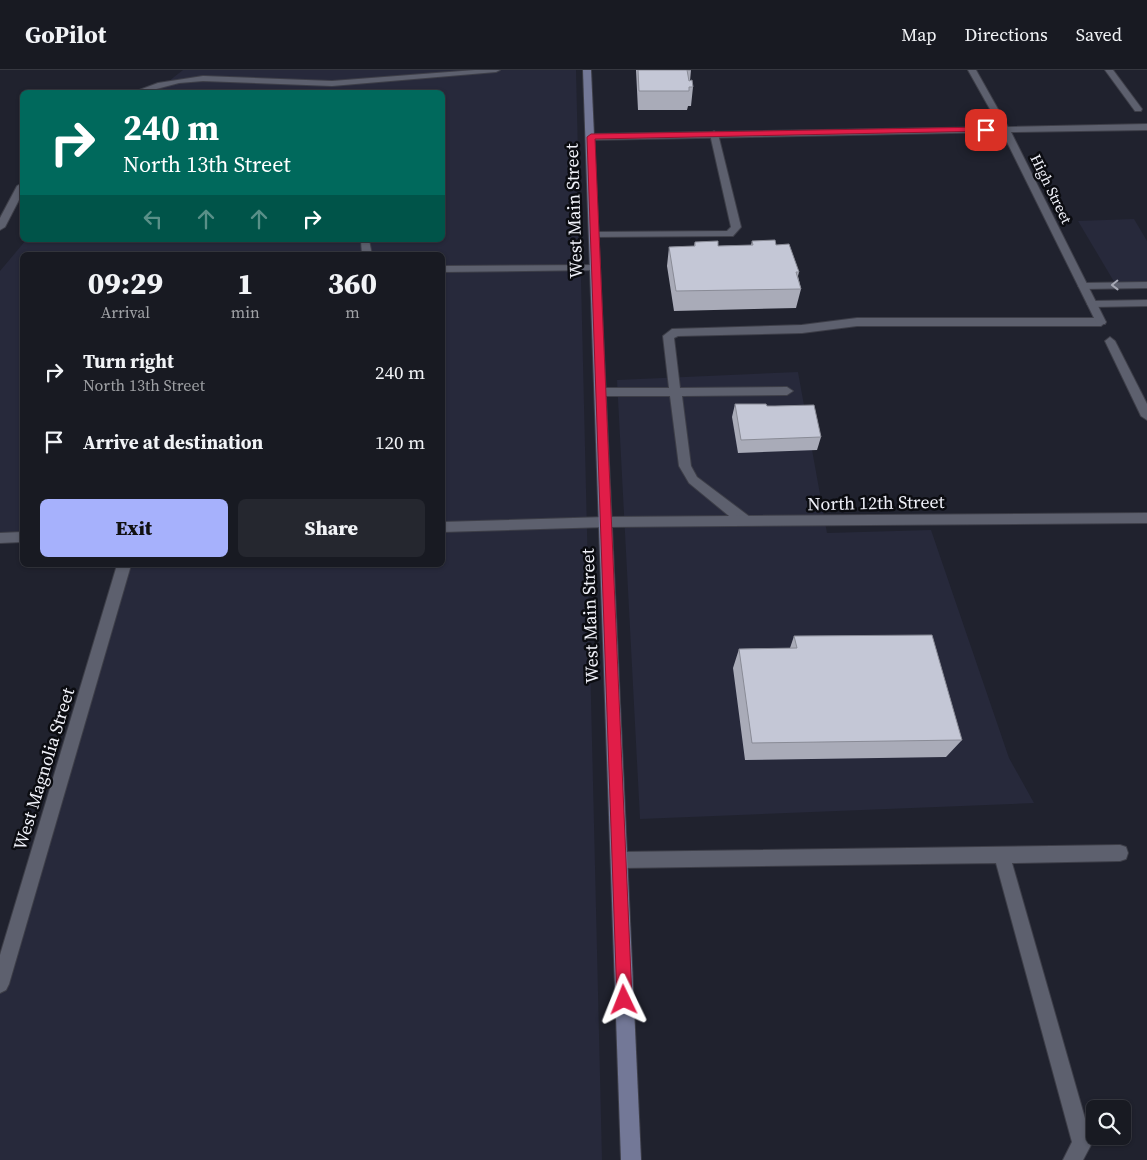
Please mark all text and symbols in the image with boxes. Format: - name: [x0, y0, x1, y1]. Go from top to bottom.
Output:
- text: GoPilot: [25, 18, 106, 51]
- text: Map: [901, 22, 937, 47]
- text: Directions: [965, 22, 1048, 47]
- text: Saved: [1076, 22, 1122, 47]
- text: 240 m: [123, 104, 219, 152]
- pin: [965, 109, 1007, 151]
- icon: right: [40, 110, 105, 175]
- icon: arrive: [972, 116, 1000, 144]
- street label: West Main Street: [559, 143, 588, 279]
- text: North 13th Street: [123, 149, 291, 179]
- street label: High Street: [1026, 150, 1077, 227]
- icon: left: [139, 205, 167, 233]
- icon: ahead: [192, 205, 220, 233]
- icon: ahead: [245, 205, 273, 233]
- icon: right: [298, 205, 326, 233]
- text: 09:29: [88, 263, 163, 304]
- text: 1: [237, 263, 254, 304]
- text: 360: [328, 263, 377, 304]
- one-way arrow: [1111, 280, 1119, 291]
- text: Arrival: [101, 301, 150, 323]
- text: min: [231, 301, 260, 323]
- text: m: [345, 301, 360, 323]
- text: Turn right: [83, 348, 174, 374]
- icon: right: [40, 358, 68, 386]
- text: 240 m: [375, 359, 425, 385]
- text: North 13th Street: [83, 374, 205, 396]
- icon: arrive: [40, 428, 68, 456]
- text: Arrive at destination: [83, 429, 263, 455]
- text: 120 m: [375, 429, 425, 455]
- street label: North 12th Street: [807, 489, 945, 516]
- button: Exit: [40, 499, 228, 557]
- button: Share: [238, 499, 425, 557]
- street label: West Main Street: [575, 548, 604, 684]
- street label: West Magnolia Street: [7, 684, 80, 853]
- position arrow: [597, 973, 649, 1025]
- map controls: [1086, 1100, 1131, 1145]
- button: search: [1086, 1100, 1131, 1145]

